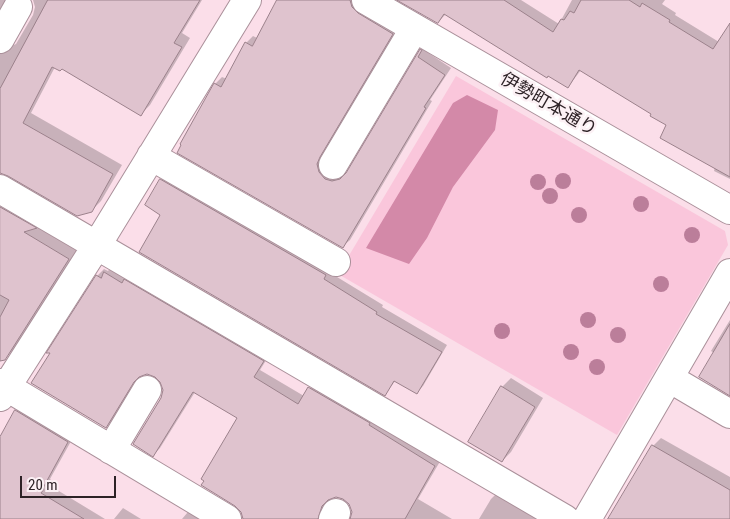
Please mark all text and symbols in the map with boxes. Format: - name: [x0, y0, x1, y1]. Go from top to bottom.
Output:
- street label: 伊勢町本通り: [496, 69, 600, 141]
- scale bar: [22, 466, 119, 498]
- text: 20 m: [28, 476, 58, 494]

